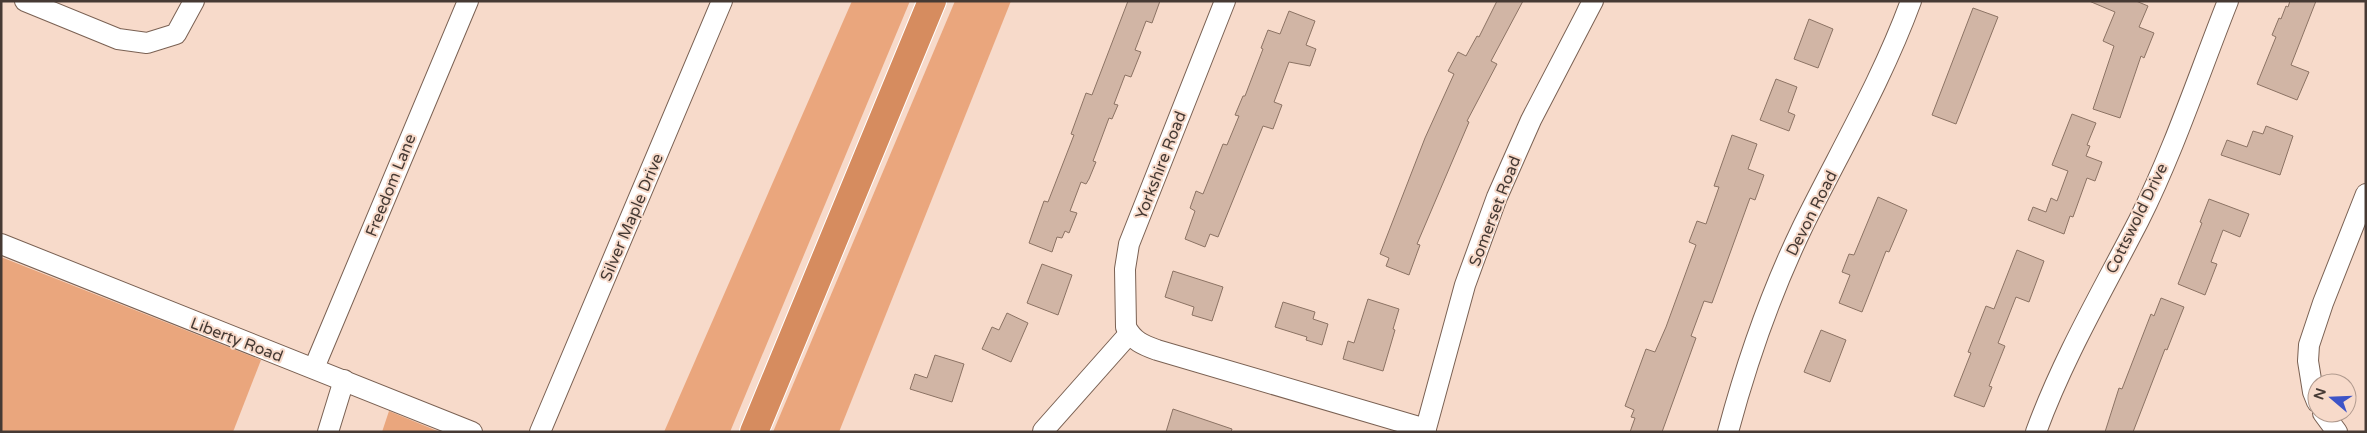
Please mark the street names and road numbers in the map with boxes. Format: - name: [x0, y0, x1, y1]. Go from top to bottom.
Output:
- street label: Yorkshire Road: [1131, 108, 1191, 222]
- street label: Freedom Lane: [361, 131, 421, 240]
- street label: Silver Maple Drive: [596, 151, 668, 284]
- street label: Somerset Road: [1465, 153, 1525, 269]
- street label: Cottswold Drive: [2102, 160, 2172, 277]
- street label: Devon Road: [1782, 168, 1842, 259]
- street label: Liberty Road: [188, 313, 286, 367]

